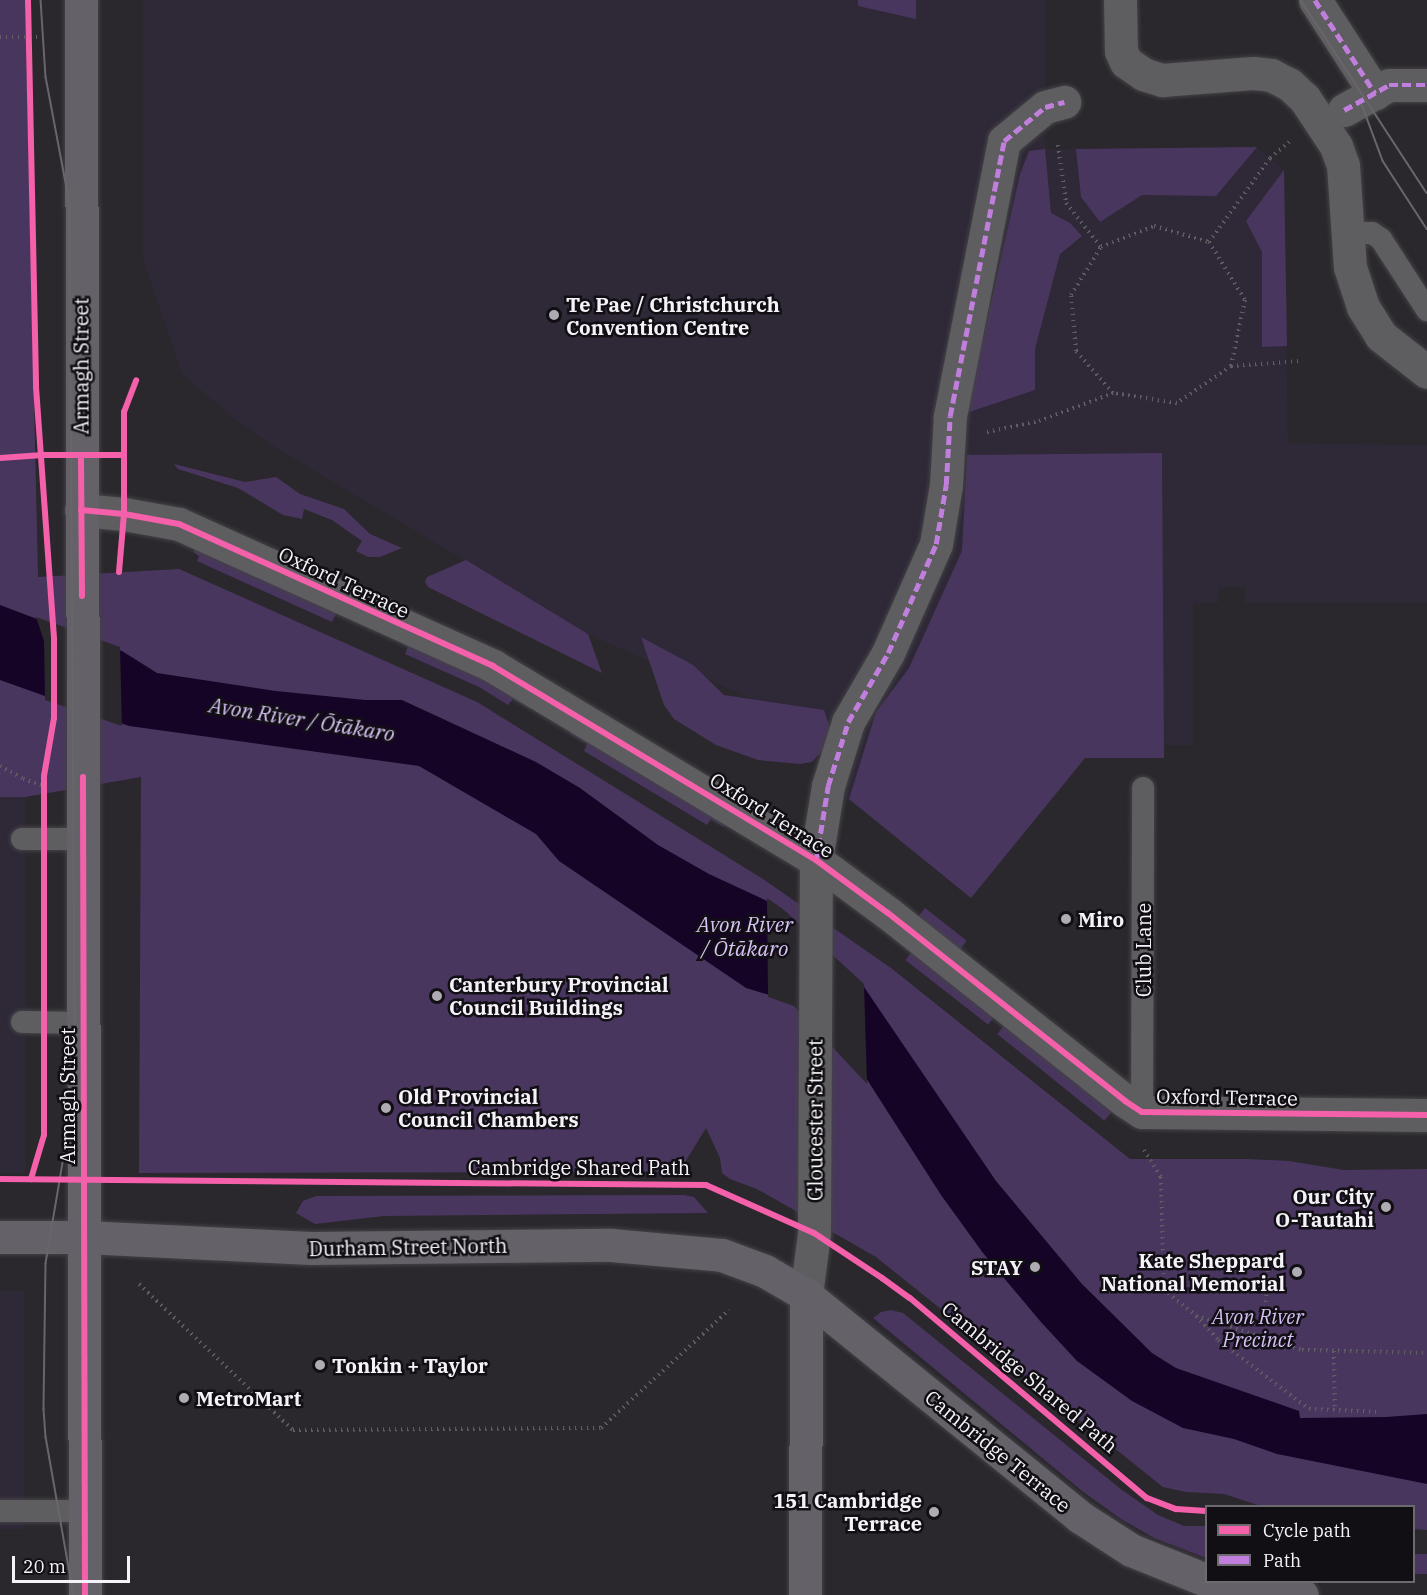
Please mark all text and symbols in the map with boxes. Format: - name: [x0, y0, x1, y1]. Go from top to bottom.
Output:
- place label: Te Pae / Christchurch Convention Centre: [566, 292, 780, 339]
- street label: Armagh Street: [69, 298, 93, 434]
- marker: Te Pae / Christchurch Convention Centre: [547, 308, 561, 322]
- street label: Oxford Terrace: [275, 541, 413, 623]
- water label: Avon River / Ōtākaro: [207, 692, 397, 746]
- street label: Oxford Terrace: [706, 767, 838, 863]
- street label: Club Lane: [1131, 903, 1155, 997]
- place label: Miro: [1078, 907, 1124, 931]
- water label: Avon River / Ōtākaro: [697, 911, 793, 961]
- marker: Miro: [1059, 912, 1073, 926]
- place label: Canterbury Provincial Council Buildings: [449, 972, 669, 1019]
- marker: Canterbury Provincial Council Buildings: [430, 989, 444, 1003]
- street label: Armagh Street: [55, 1028, 79, 1164]
- street label: Gloucester Street: [803, 1039, 827, 1201]
- place label: Old Provincial Council Chambers: [398, 1084, 579, 1131]
- street label: Oxford Terrace: [1156, 1084, 1298, 1110]
- marker: Old Provincial Council Chambers: [379, 1101, 393, 1115]
- street label: Cambridge Shared Path: [468, 1155, 690, 1179]
- place label: Our City O-Tautahi: [1275, 1184, 1374, 1231]
- marker: Our City O-Tautahi: [1379, 1200, 1393, 1214]
- street label: Durham Street North: [308, 1233, 508, 1261]
- place label: Kate Sheppard National Memorial: [1101, 1248, 1285, 1295]
- place label: STAY: [971, 1255, 1023, 1279]
- marker: STAY: [1028, 1260, 1042, 1274]
- marker: Kate Sheppard National Memorial: [1290, 1265, 1304, 1279]
- street label: Cambridge Shared Path: [937, 1296, 1123, 1458]
- park label: Avon River Precinct: [1212, 1305, 1304, 1352]
- place label: Tonkin + Taylor: [332, 1353, 488, 1377]
- marker: Tonkin + Taylor: [313, 1358, 327, 1372]
- street label: Cambridge Terrace: [920, 1385, 1076, 1517]
- place label: MetroMart: [196, 1386, 301, 1410]
- marker: MetroMart: [177, 1391, 191, 1405]
- place label: 151 Cambridge Terrace: [773, 1488, 922, 1535]
- marker: 151 Cambridge Terrace: [927, 1505, 941, 1519]
- legend: [1205, 1505, 1415, 1583]
- text: Cycle path: [1263, 1519, 1351, 1542]
- scale bar: [15, 1544, 134, 1582]
- text: Path: [1263, 1549, 1301, 1572]
- text: 20 m: [23, 1555, 66, 1578]

